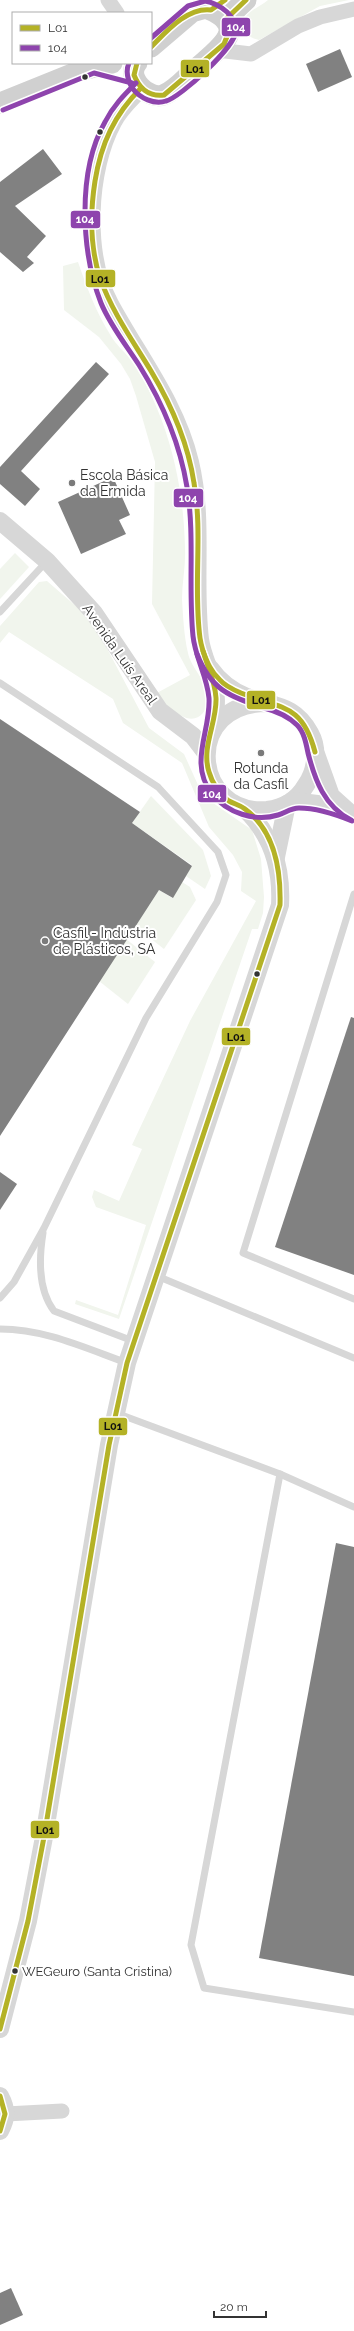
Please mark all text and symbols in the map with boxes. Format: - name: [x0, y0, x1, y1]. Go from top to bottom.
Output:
- legend: [12, 12, 152, 64]
- line badge: 104: [221, 17, 251, 37]
- text: L01: [48, 21, 67, 35]
- text: 104: [227, 21, 245, 34]
- text: 104: [48, 41, 67, 55]
- line badge: L01: [180, 59, 210, 78]
- text: L01: [186, 63, 205, 76]
- unlabelled marker: [80, 72, 90, 82]
- unlabelled marker: [95, 127, 105, 137]
- line badge: 104: [70, 210, 101, 229]
- text: 104: [76, 213, 94, 226]
- line badge: L01: [85, 269, 116, 288]
- text: L01: [91, 273, 110, 286]
- place label: Escola Básica da Ermida: [80, 467, 168, 499]
- marker: Escola Básica da Ermida: [67, 478, 77, 488]
- line badge: 104: [173, 488, 204, 508]
- text: 104: [179, 492, 197, 505]
- street label: Avenida Luís Areal: [79, 601, 161, 707]
- line badge: L01: [246, 690, 276, 710]
- text: L01: [252, 694, 271, 707]
- marker: Rotunda da Casfil: [256, 748, 266, 758]
- place label: Rotunda da Casfil: [234, 760, 289, 792]
- line badge: 104: [197, 784, 227, 803]
- text: 104: [203, 788, 221, 801]
- place label: Casfil - Indústria de Plásticos, SA: [53, 925, 156, 957]
- marker: Casfil - Indústria de Plásticos, SA: [40, 936, 50, 946]
- unlabelled marker: [252, 969, 262, 979]
- line badge: L01: [221, 1027, 251, 1046]
- text: L01: [227, 1031, 246, 1044]
- line badge: L01: [98, 1417, 128, 1436]
- text: L01: [104, 1420, 123, 1433]
- line badge: L01: [30, 1820, 60, 1839]
- text: L01: [36, 1824, 55, 1837]
- place label: WEGeuro (Santa Cristina): [22, 1964, 172, 1979]
- marker: WEGeuro (Santa Cristina): [10, 1966, 20, 1976]
- scale bar: [214, 2293, 266, 2319]
- text: 20 m: [220, 2300, 248, 2314]

